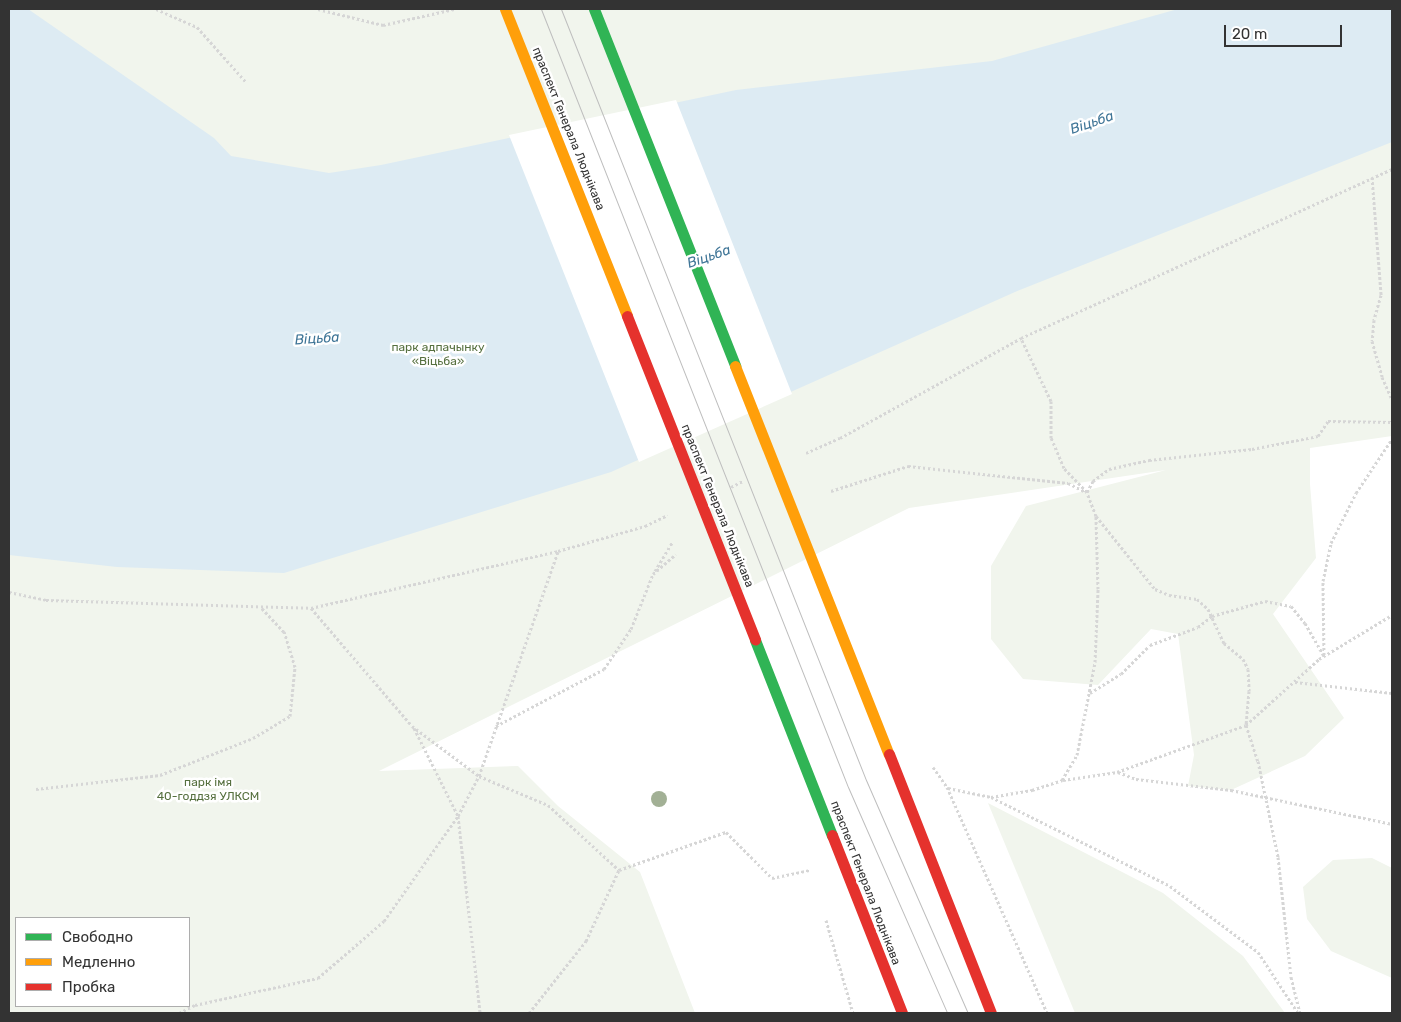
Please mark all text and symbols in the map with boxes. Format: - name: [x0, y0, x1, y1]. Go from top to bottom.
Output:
- scale bar: [1226, 15, 1344, 47]
- text: 20 m: [1232, 25, 1267, 43]
- street label: праспект Генерала Люднікава: [529, 45, 607, 213]
- water label: Віцьба: [1068, 108, 1116, 138]
- water label: Віцьба: [685, 242, 733, 272]
- water label: Віцьба: [294, 329, 340, 349]
- park label: парк адпачынку «Віцьба»: [391, 341, 485, 369]
- street label: праспект Генерала Люднікава: [678, 422, 756, 590]
- park label: парк імя 40-годдзя УЛКСМ: [157, 776, 259, 804]
- street label: праспект Генерала Люднікава: [827, 799, 903, 967]
- legend: [15, 917, 190, 1007]
- text: Свободно: [62, 928, 133, 946]
- text: Медленно: [62, 953, 135, 971]
- text: Пробка: [62, 978, 115, 996]

